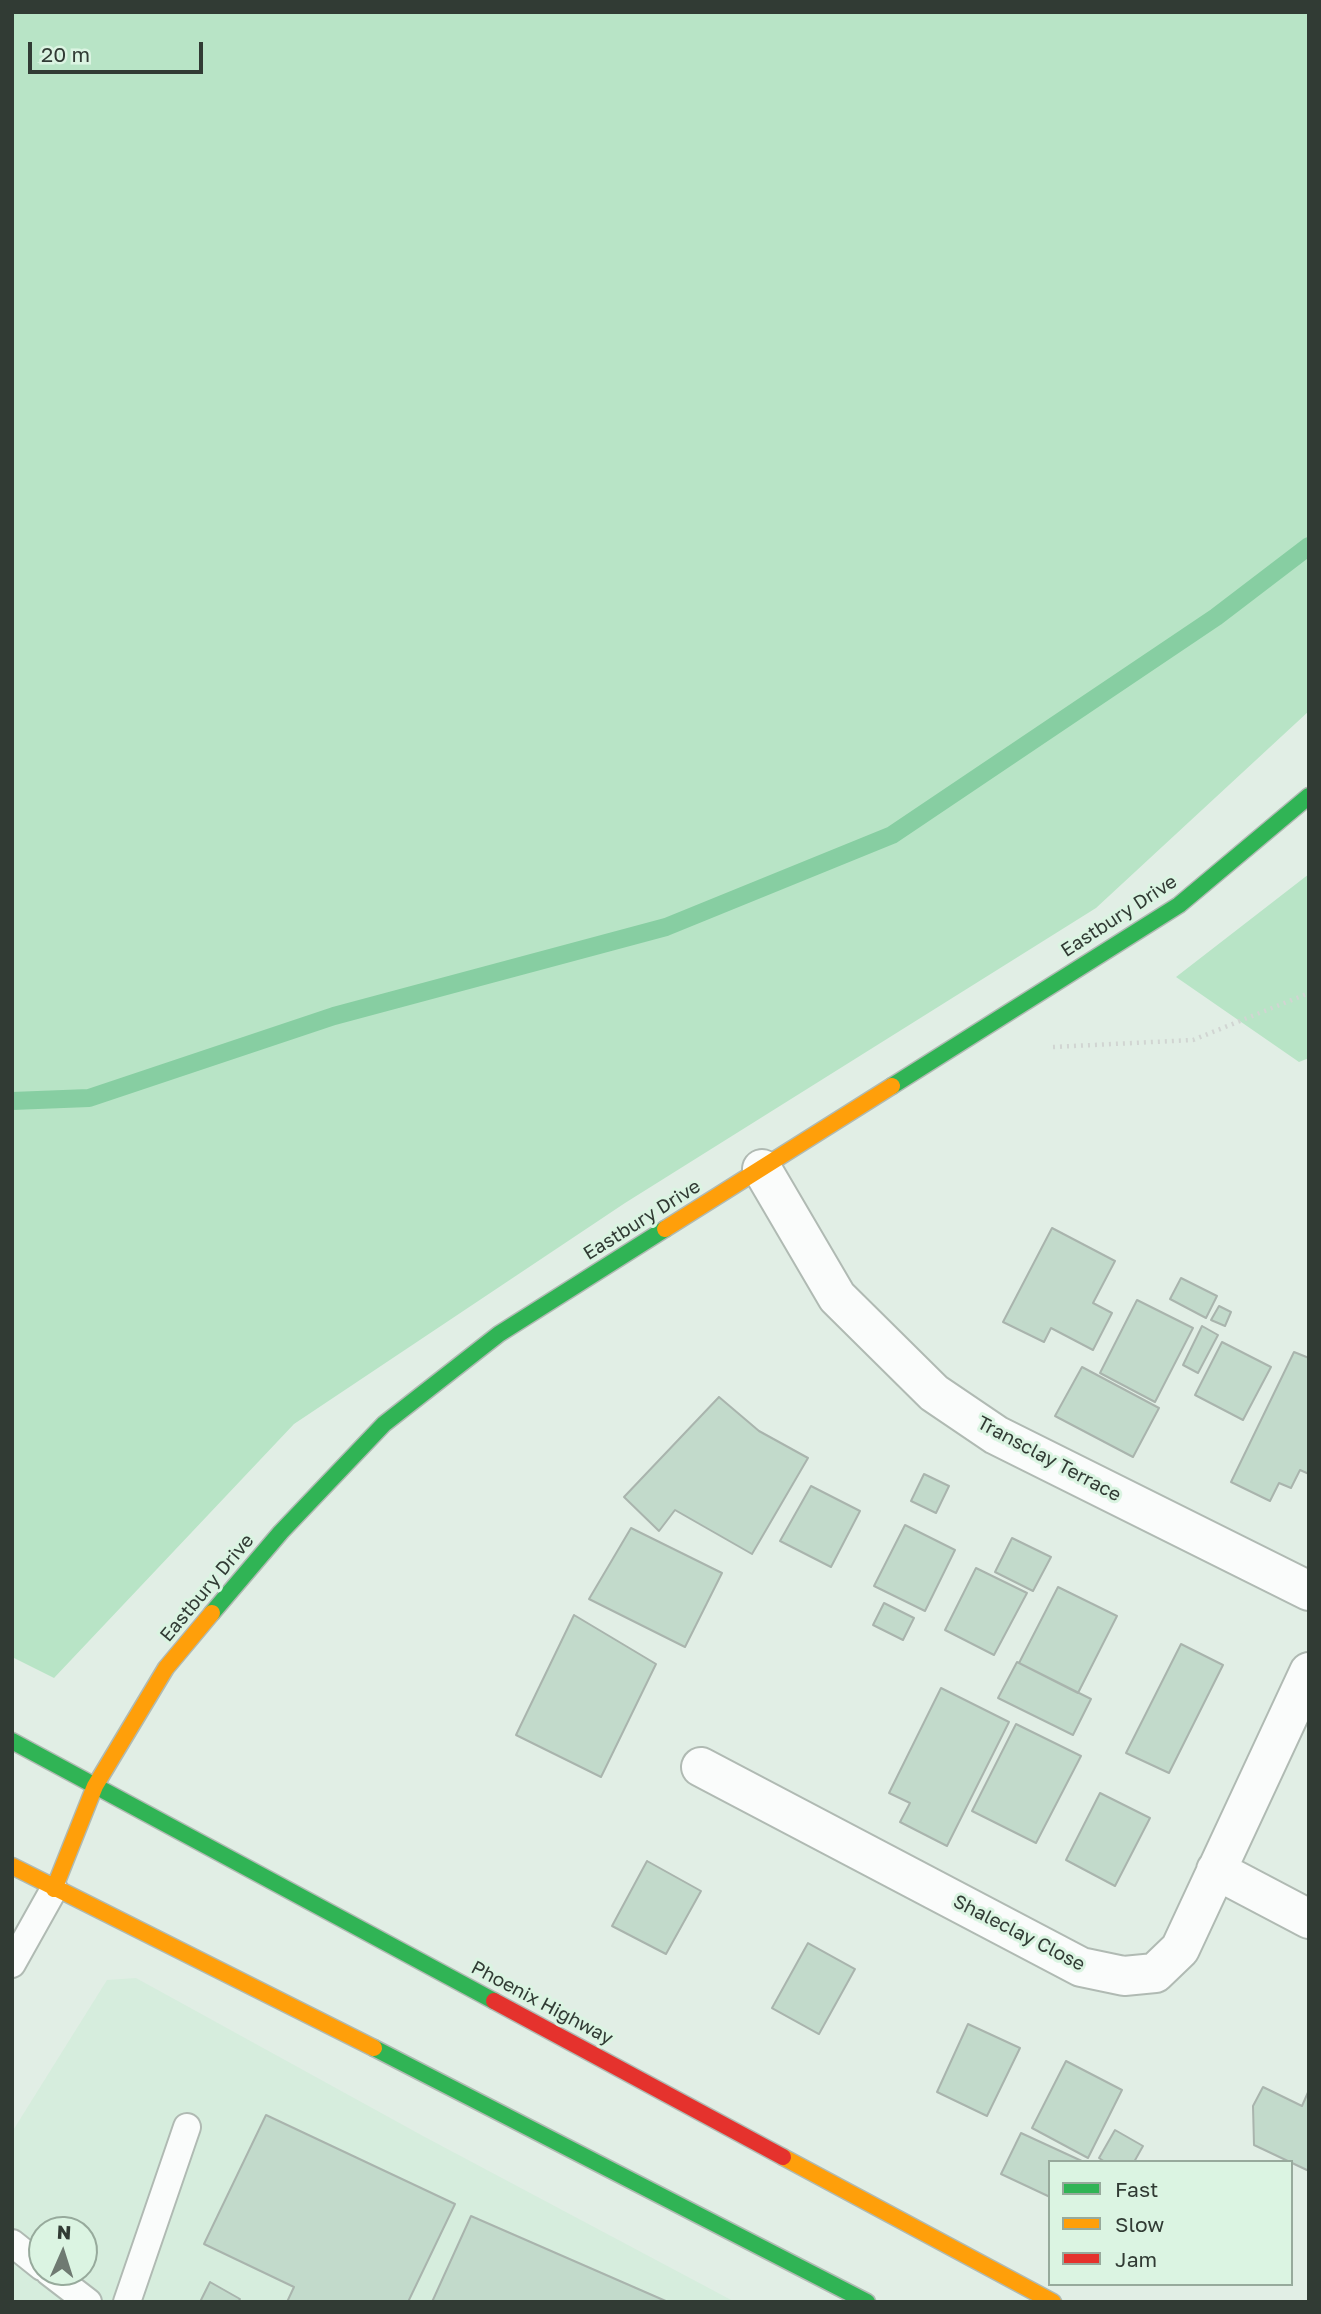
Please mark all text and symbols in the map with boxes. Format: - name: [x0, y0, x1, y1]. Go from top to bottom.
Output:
- scale bar: [32, 28, 206, 72]
- text: 20 m: [41, 41, 90, 67]
- street label: Eastbury Drive: [1057, 870, 1181, 962]
- street label: Eastbury Drive: [579, 1175, 705, 1265]
- street label: Transclay Terrace: [973, 1411, 1125, 1507]
- street label: Eastbury Drive: [155, 1530, 259, 1646]
- street label: Shaleclay Close: [949, 1890, 1089, 1976]
- street label: Phoenix Highway: [467, 1956, 617, 2050]
- legend: [1048, 2160, 1293, 2286]
- text: Fast: [1115, 2176, 1158, 2202]
- text: Slow: [1115, 2211, 1164, 2237]
- north arrow: [28, 2216, 98, 2286]
- text: N: [56, 2220, 72, 2243]
- text: Jam: [1115, 2246, 1157, 2272]

